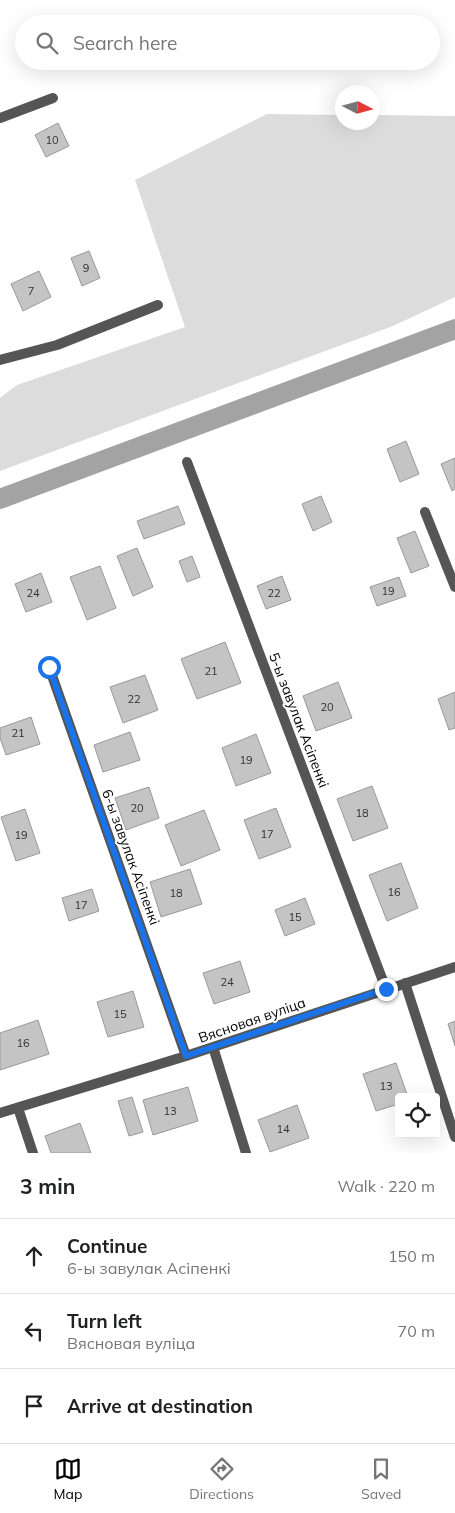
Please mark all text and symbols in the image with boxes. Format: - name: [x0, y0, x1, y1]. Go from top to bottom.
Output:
- search box: [15, 15, 440, 70]
- icon: search: [33, 29, 61, 57]
- text: Search here: [73, 31, 177, 55]
- north arrow: [335, 85, 380, 130]
- house number: 10: [45, 133, 59, 147]
- house number: 9: [83, 261, 89, 275]
- house number: 7: [28, 284, 34, 298]
- house number: 19: [381, 584, 395, 598]
- house number: 24: [26, 586, 40, 600]
- house number: 22: [267, 586, 281, 600]
- street label: 5-ы завулак Асіпенкі: [265, 650, 333, 790]
- route start: [38, 656, 61, 679]
- house number: 21: [204, 664, 218, 678]
- house number: 22: [127, 692, 141, 706]
- house number: 20: [320, 700, 334, 714]
- house number: 21: [11, 726, 25, 740]
- house number: 19: [239, 753, 253, 767]
- street label: 6-ы завулак Асіпенкі: [98, 787, 164, 927]
- house number: 20: [130, 801, 144, 815]
- house number: 18: [355, 806, 369, 820]
- house number: 17: [260, 827, 274, 841]
- house number: 19: [14, 828, 28, 842]
- house number: 16: [387, 885, 401, 899]
- house number: 18: [169, 886, 183, 900]
- house number: 17: [74, 898, 88, 912]
- house number: 15: [288, 910, 302, 924]
- house number: 24: [220, 975, 234, 989]
- route end: [375, 978, 398, 1001]
- street label: Вясновая вуліца: [196, 993, 308, 1047]
- house number: 15: [113, 1007, 127, 1021]
- house number: 16: [16, 1036, 30, 1050]
- house number: 13: [379, 1079, 393, 1093]
- map controls: [395, 1093, 440, 1138]
- button: locate: [395, 1093, 440, 1138]
- house number: 13: [163, 1104, 177, 1118]
- house number: 14: [276, 1122, 290, 1136]
- text: 3 min: [20, 1173, 75, 1199]
- text: Walk · 220 m: [337, 1176, 435, 1196]
- text: Continue: [67, 1234, 147, 1258]
- icon: ahead: [20, 1242, 48, 1270]
- text: 150 m: [388, 1246, 435, 1266]
- text: 6-ы завулак Асіпенкі: [67, 1258, 231, 1278]
- text: Turn left: [67, 1309, 142, 1333]
- icon: left: [20, 1317, 48, 1345]
- text: 70 m: [398, 1321, 435, 1341]
- text: Вясновая вуліца: [67, 1333, 195, 1353]
- icon: arrive: [20, 1392, 48, 1420]
- text: Arrive at destination: [67, 1394, 253, 1418]
- tab: Map: [54, 1455, 82, 1503]
- tab: Directions: [189, 1455, 254, 1503]
- tab: Saved: [361, 1455, 401, 1503]

